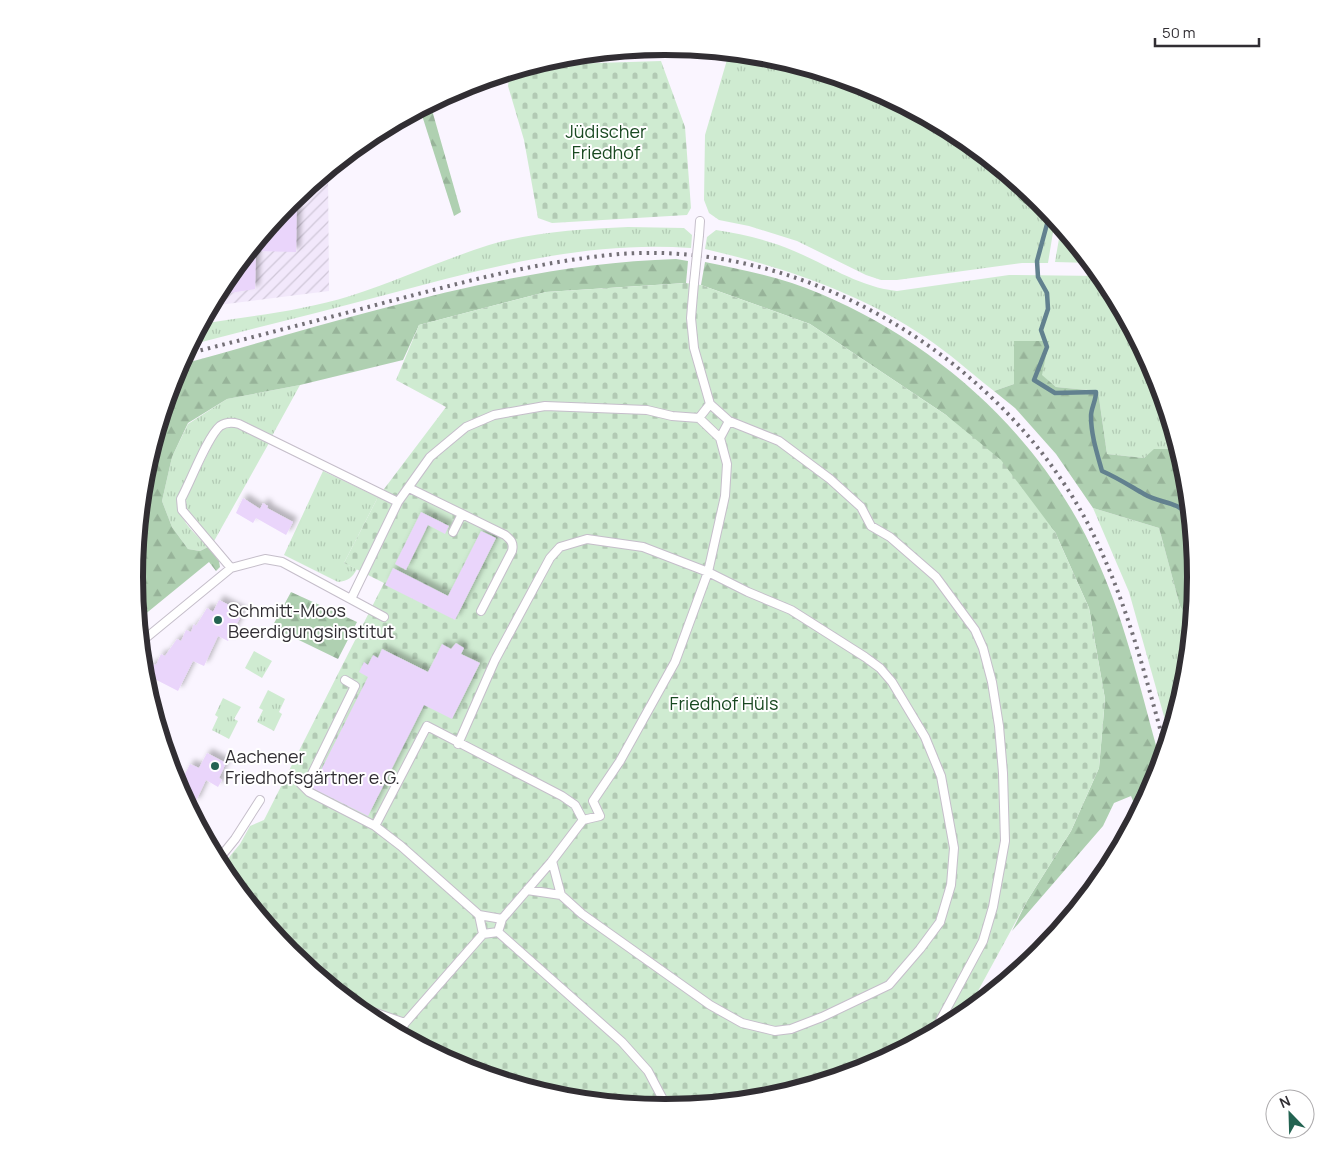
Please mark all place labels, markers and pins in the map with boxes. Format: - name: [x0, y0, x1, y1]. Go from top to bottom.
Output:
- place label: Schmitt-Moos Beerdigungsinstitut: [228, 598, 394, 643]
- marker: Schmitt-Moos Beerdigungsinstitut: [212, 614, 224, 626]
- place label: Aachener Friedhofsgärtner e.G.: [225, 744, 400, 789]
- marker: Aachener Friedhofsgärtner e.G.: [209, 760, 221, 772]

